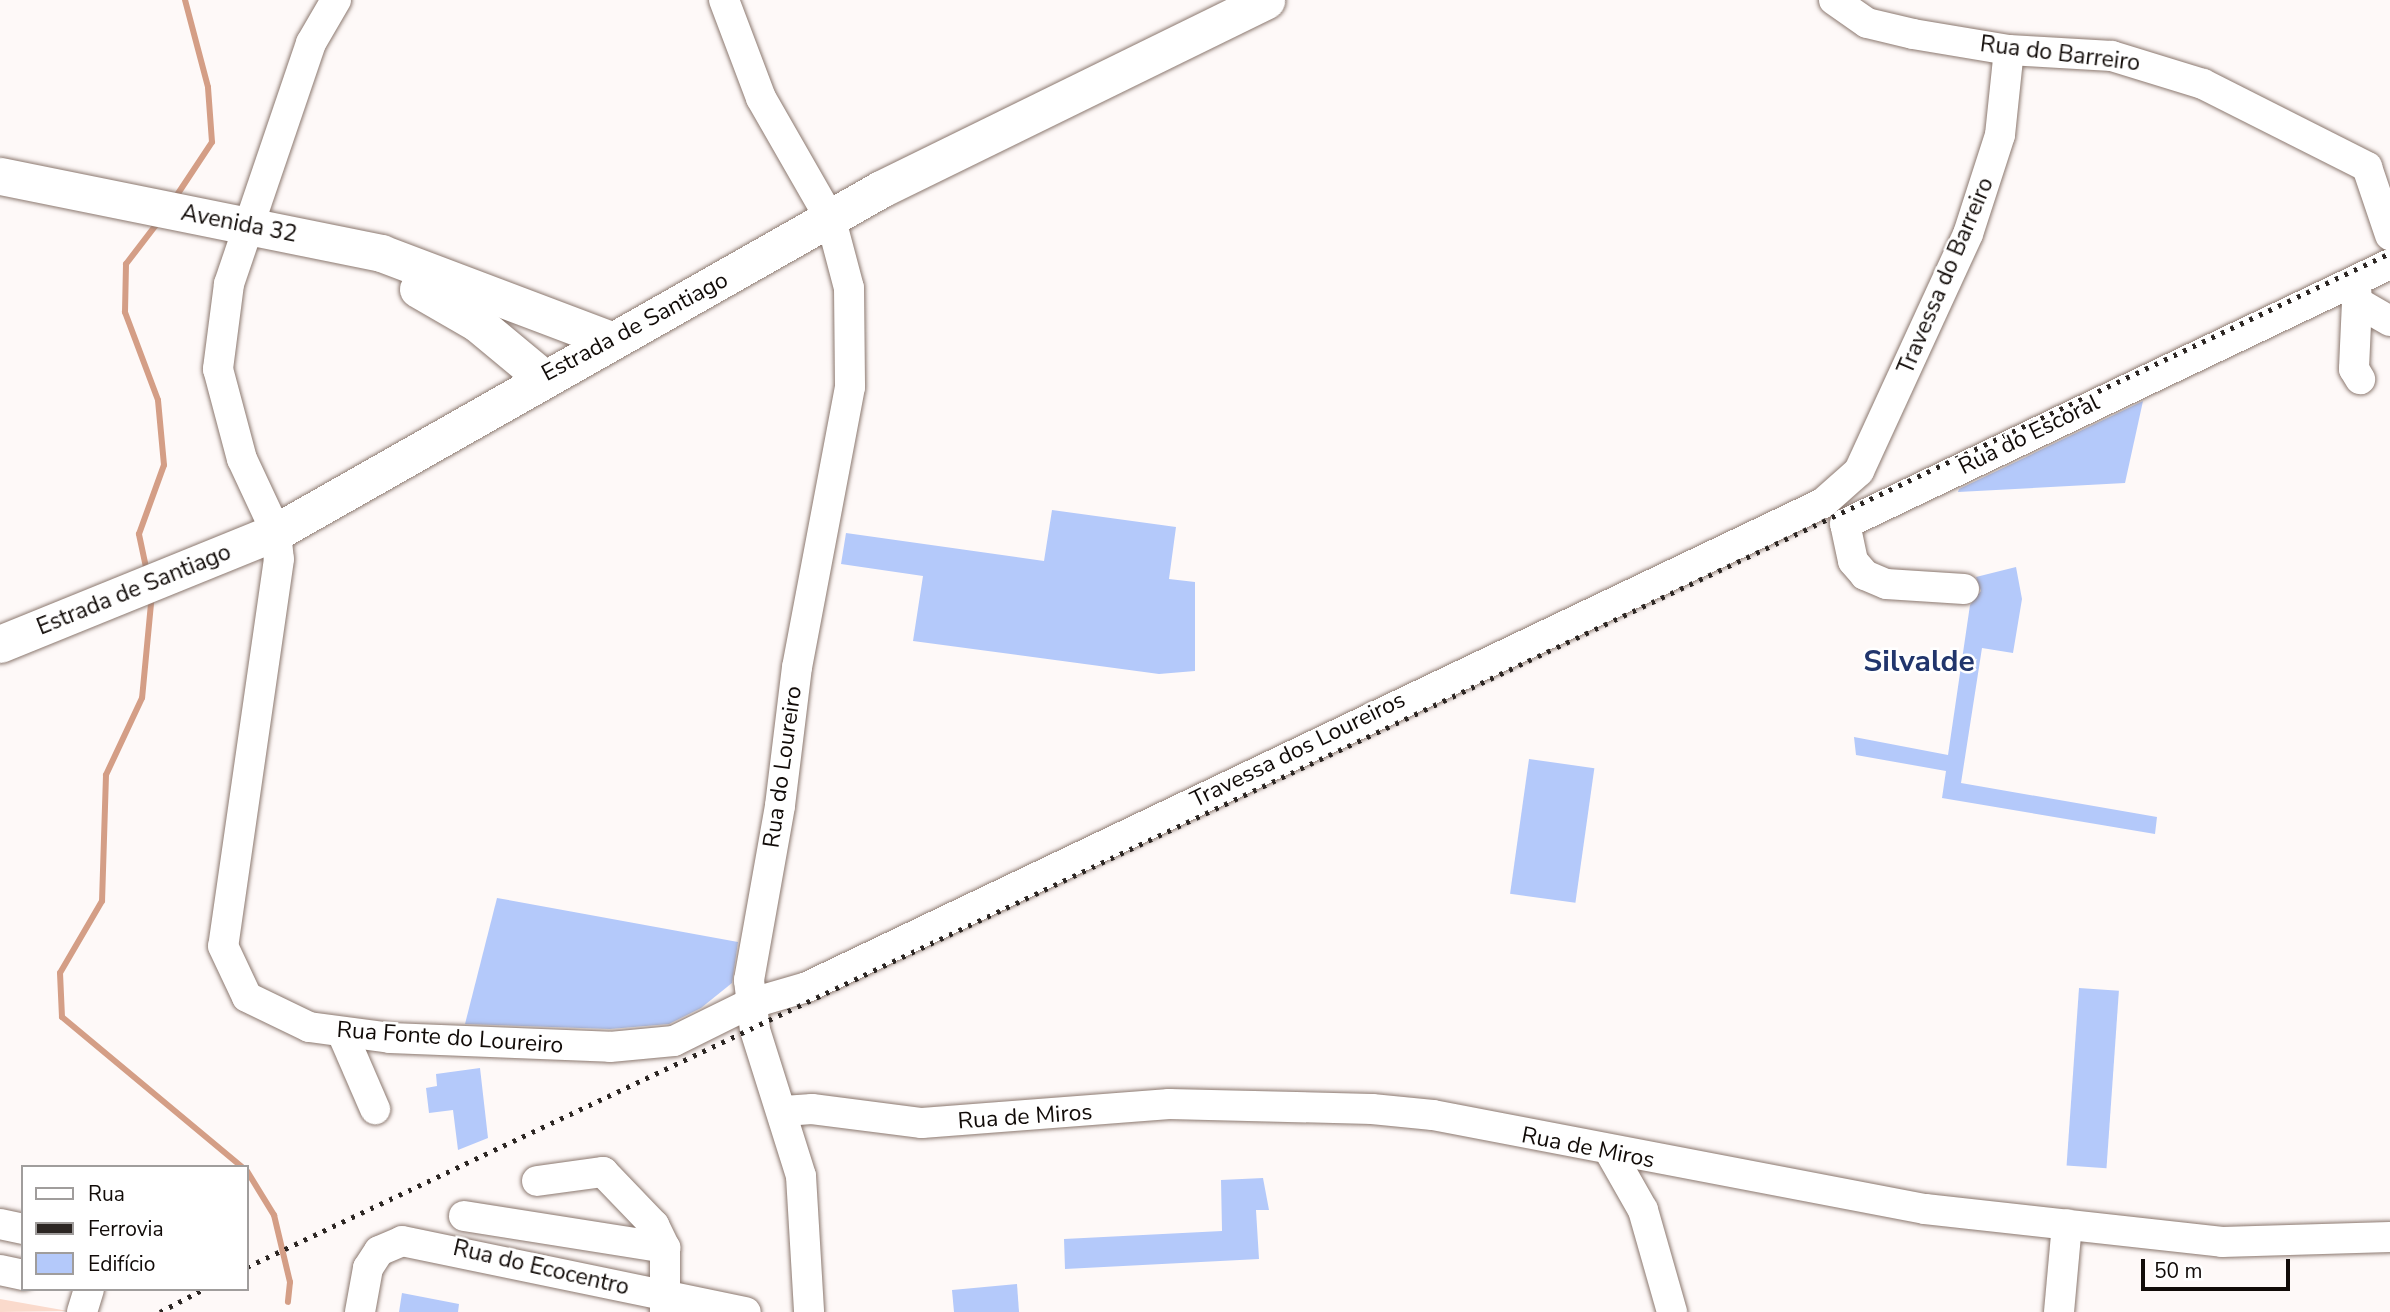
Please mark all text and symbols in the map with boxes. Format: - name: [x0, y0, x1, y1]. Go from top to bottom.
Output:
- street label: Rua do Barreiro: [1978, 30, 2142, 78]
- street label: Travessa do Barreiro: [1892, 173, 2000, 379]
- street label: Avenida 32: [179, 199, 299, 249]
- street label: Estrada de Santiago: [537, 266, 733, 388]
- street label: Rua do Escoral: [1954, 389, 2104, 481]
- street label: Estrada de Santiago: [33, 538, 235, 642]
- district label: Silvalde: [1863, 644, 1975, 680]
- street label: Rua do Loureiro: [758, 684, 808, 850]
- street label: Travessa dos Loureiros: [1186, 686, 1410, 814]
- street label: Rua Fonte do Loureiro: [336, 1016, 564, 1060]
- street label: Rua de Miros: [957, 1099, 1093, 1135]
- street label: Rua de Miros: [1519, 1122, 1657, 1174]
- legend: [21, 1165, 248, 1291]
- text: Rua: [88, 1180, 125, 1208]
- text: Ferrovia: [88, 1215, 164, 1243]
- street label: Rua do Ecocentro: [450, 1234, 632, 1302]
- scale bar: [2145, 1246, 2294, 1290]
- text: Edifício: [88, 1250, 155, 1278]
- text: 50 m: [2154, 1257, 2203, 1285]

